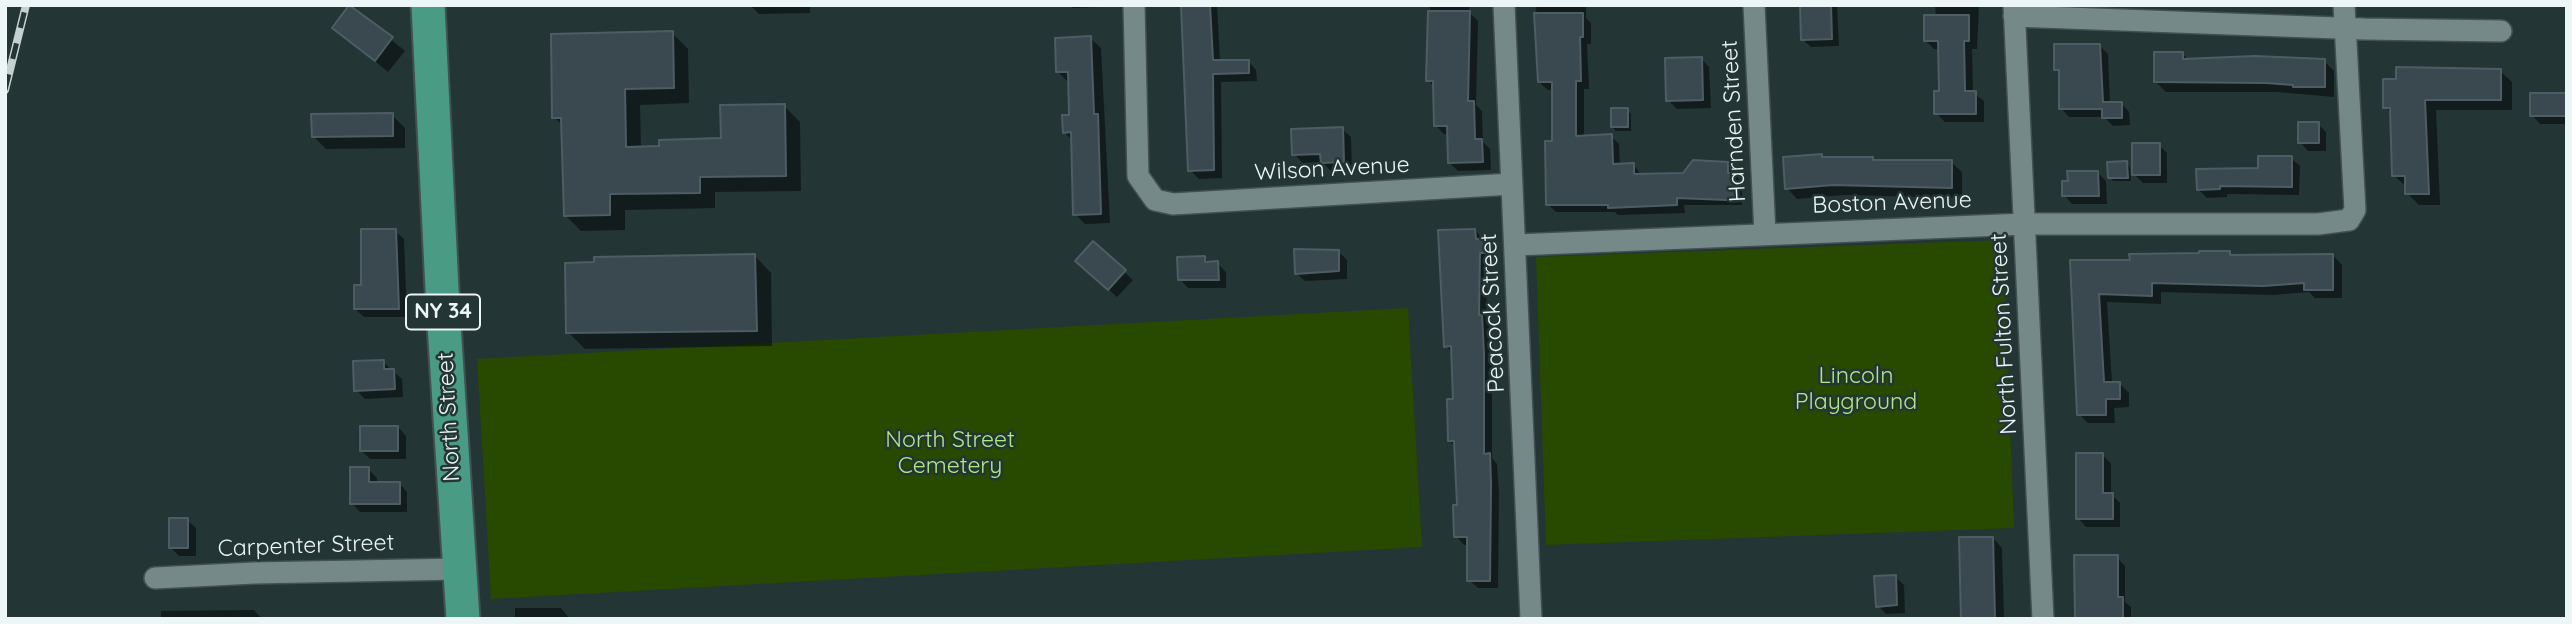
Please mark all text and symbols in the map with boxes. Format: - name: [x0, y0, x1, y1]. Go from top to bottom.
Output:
- street label: Harnden Street: [1716, 39, 1752, 203]
- street label: Wilson Avenue: [1254, 151, 1410, 187]
- street label: Boston Avenue: [1812, 186, 1972, 220]
- street label: Peacock Street: [1475, 233, 1511, 393]
- street label: North Fulton Street: [1985, 233, 2023, 435]
- road number: NY 34: [406, 294, 480, 330]
- street label: North Street: [432, 352, 466, 482]
- park label: Lincoln Playground: [1795, 362, 1917, 416]
- park label: North Street Cemetery: [885, 426, 1015, 480]
- street label: Carpenter Street: [217, 529, 395, 563]

